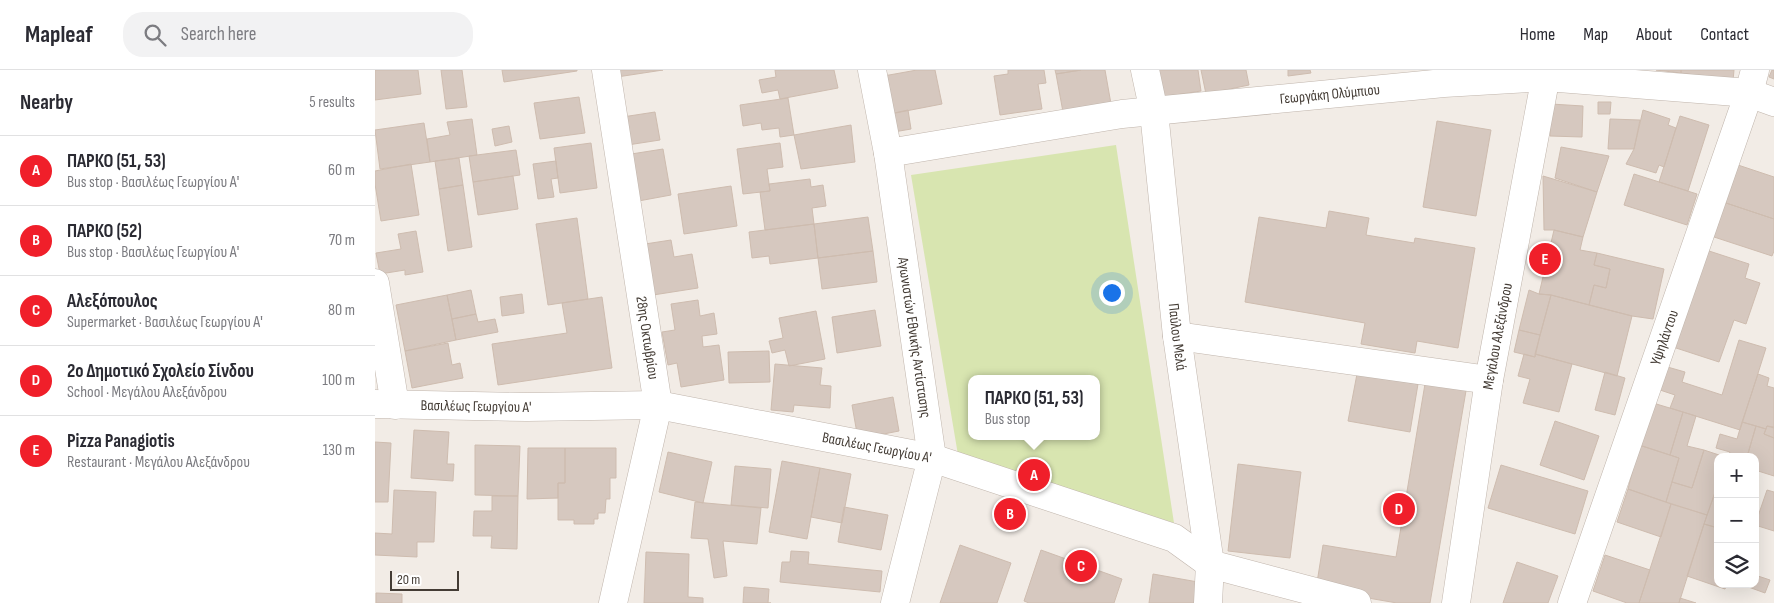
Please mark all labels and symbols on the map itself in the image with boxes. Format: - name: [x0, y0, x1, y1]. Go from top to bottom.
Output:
- street label: Γεωργάκη Ολύμπιου: [1279, 80, 1381, 108]
- pin: E: [1529, 240, 1561, 278]
- street label: Αγωνιστών Εθνικής Αντίστασης: [894, 255, 936, 419]
- your location: [1099, 280, 1125, 306]
- street label: Μεγάλου Αλεξάνδρου: [1478, 281, 1516, 391]
- street label: 28ης Οκτωβρίου: [632, 295, 663, 381]
- street label: Παύλου Μελά: [1164, 302, 1191, 372]
- street label: Υψηλάντου: [1646, 307, 1683, 368]
- street label: Βασιλέως Γεωργίου Α': [420, 395, 532, 417]
- street label: Βασιλέως Γεωργίου Α': [821, 427, 933, 467]
- pin: A: [1018, 456, 1050, 494]
- pin: D: [1383, 490, 1415, 528]
- pin: B: [994, 495, 1026, 533]
- pin: C: [1065, 547, 1097, 585]
- scale bar: [390, 568, 459, 591]

